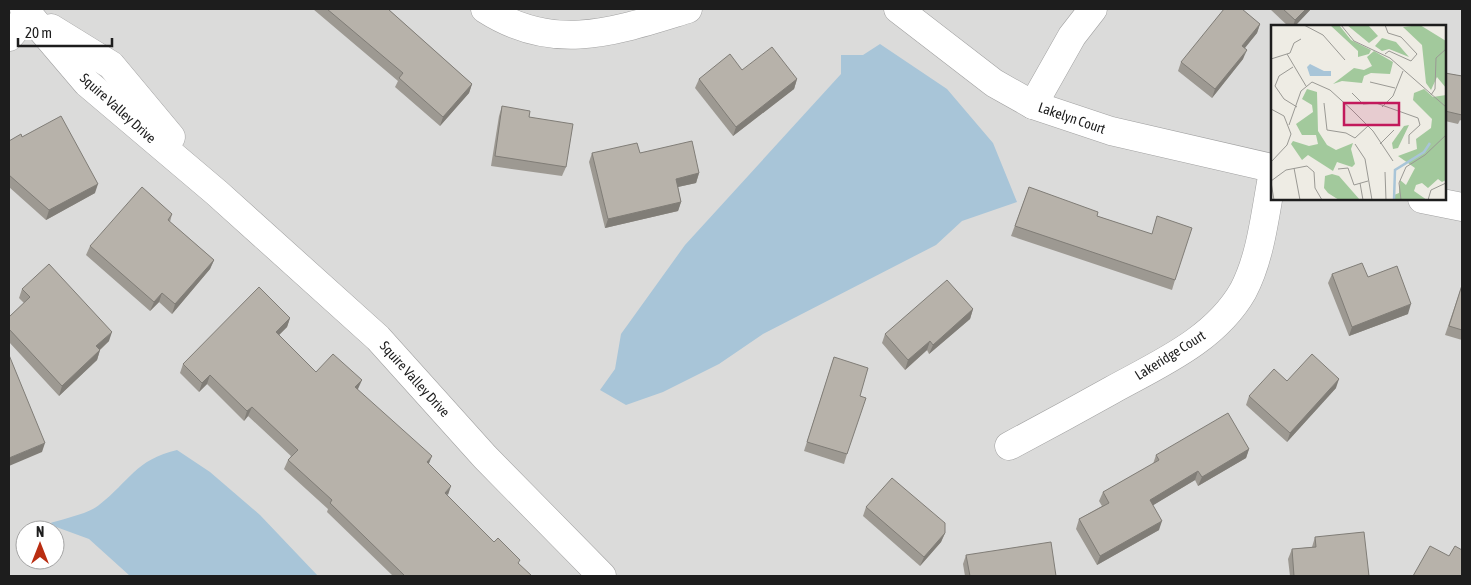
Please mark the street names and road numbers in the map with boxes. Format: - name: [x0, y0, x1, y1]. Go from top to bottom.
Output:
- street label: Squire Valley Drive: [77, 70, 159, 146]
- street label: Lakelyn Court: [1036, 99, 1108, 137]
- street label: Lakeridge Court: [1132, 327, 1208, 383]
- street label: Squire Valley Drive: [377, 338, 453, 420]

